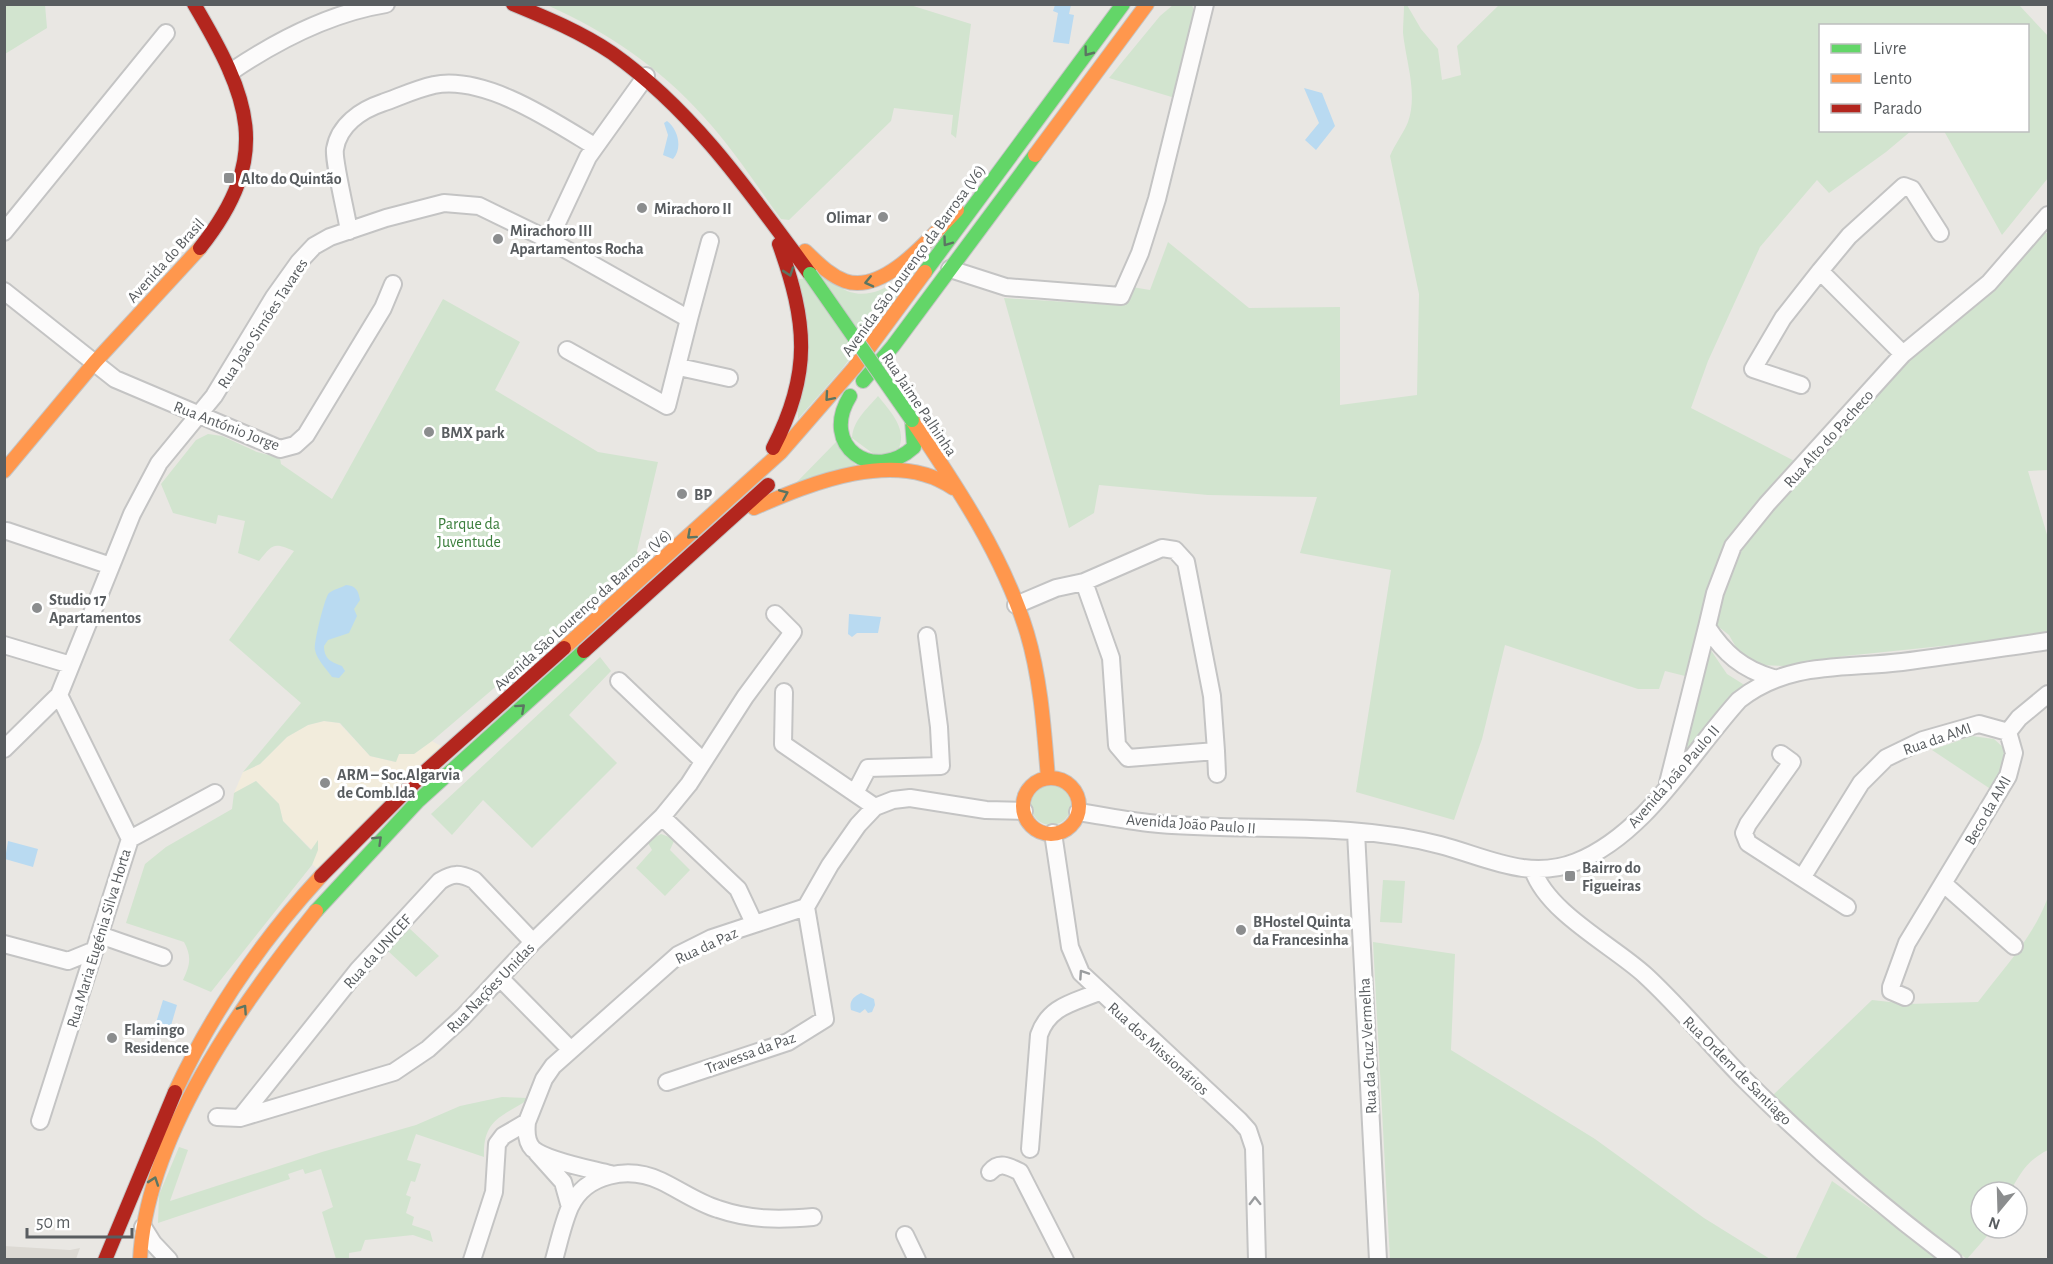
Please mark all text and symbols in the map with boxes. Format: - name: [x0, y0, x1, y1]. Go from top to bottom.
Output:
- legend: [1819, 24, 2029, 132]
- text: Livre: [1873, 40, 1907, 58]
- one-way arrow: [1084, 45, 1095, 56]
- text: Lento: [1873, 70, 1912, 88]
- text: Parado: [1873, 100, 1922, 118]
- street label: Avenida São Lourenço da Barrosa (V6): [839, 162, 989, 359]
- marker: Alto do Quintão: [222, 171, 236, 185]
- place label: Alto do Quintão: [241, 171, 342, 188]
- marker: Mirachoro II: [635, 201, 649, 215]
- place label: Mirachoro II: [654, 201, 732, 217]
- place label: Olimar: [826, 210, 871, 226]
- marker: Olimar: [876, 210, 890, 224]
- street label: Avenida do Brasil: [124, 216, 207, 306]
- place label: Mirachoro III Apartamentos Rocha: [510, 223, 644, 257]
- marker: Mirachoro III Apartamentos Rocha: [491, 232, 505, 246]
- one-way arrow: [943, 235, 954, 246]
- street label: Rua João Simões Tavares: [215, 256, 311, 391]
- one-way arrow: [782, 267, 795, 277]
- one-way arrow: [864, 275, 874, 288]
- street label: Rua Jaime Palhinha: [879, 350, 960, 459]
- street label: Rua Alto do Pacheco: [1781, 387, 1877, 491]
- one-way arrow: [825, 390, 836, 401]
- street label: Rua António Jorge: [172, 398, 282, 453]
- marker: BMX park: [422, 425, 436, 439]
- place label: BMX park: [441, 425, 505, 441]
- marker: BP: [675, 487, 689, 501]
- place label: BP: [694, 487, 712, 503]
- one-way arrow: [777, 489, 788, 501]
- park label: Parque da Juventude: [437, 516, 501, 550]
- street label: Avenida São Lourenço da Barrosa (V6): [491, 526, 674, 693]
- one-way arrow: [687, 528, 698, 539]
- place label: Studio 17 Apartamentos: [49, 592, 141, 626]
- marker: Studio 17 Apartamentos: [30, 601, 44, 615]
- one-way arrow: [514, 704, 525, 715]
- street label: Rua da AMI: [1901, 720, 1974, 758]
- street label: Avenida João Paulo II: [1625, 722, 1722, 831]
- place label: ARM – Soc.Algarvia de Comb.lda: [337, 767, 460, 801]
- street label: Beco da AMI: [1962, 773, 2014, 848]
- marker: ARM – Soc.Algarvia de Comb.lda: [318, 776, 332, 790]
- street label: Avenida João Paulo II: [1125, 811, 1256, 837]
- one-way arrow: [370, 837, 381, 848]
- street label: Rua Maria Eugénia Silva Horta: [64, 847, 134, 1030]
- place label: Bairro do Figueiras: [1582, 860, 1641, 894]
- marker: Bairro do Figueiras: [1563, 869, 1577, 883]
- street label: Rua da UNICEF: [341, 911, 416, 992]
- place label: BHostel Quinta da Francesinha: [1253, 914, 1351, 948]
- marker: BHostel Quinta da Francesinha: [1234, 923, 1248, 937]
- street label: Rua da Paz: [673, 924, 741, 967]
- street label: Rua Nações Unidas: [444, 940, 538, 1036]
- one-way arrow: [1078, 970, 1090, 980]
- street label: Rua da Cruz Vermelha: [1356, 977, 1380, 1114]
- street label: Rua dos Missionários: [1105, 999, 1212, 1098]
- one-way arrow: [236, 1004, 247, 1015]
- street label: Rua Ordem de Santiago: [1680, 1013, 1795, 1128]
- place label: Flamingo Residence: [124, 1022, 189, 1056]
- street label: Travessa da Paz: [703, 1029, 798, 1077]
- marker: Flamingo Residence: [105, 1031, 119, 1045]
- one-way arrow: [146, 1177, 159, 1187]
- north arrow: [1969, 1180, 2029, 1240]
- one-way arrow: [1249, 1197, 1262, 1206]
- scale bar: [27, 1201, 132, 1239]
- text: 50 m: [36, 1214, 70, 1232]
- text: N: [1987, 1214, 2002, 1233]

